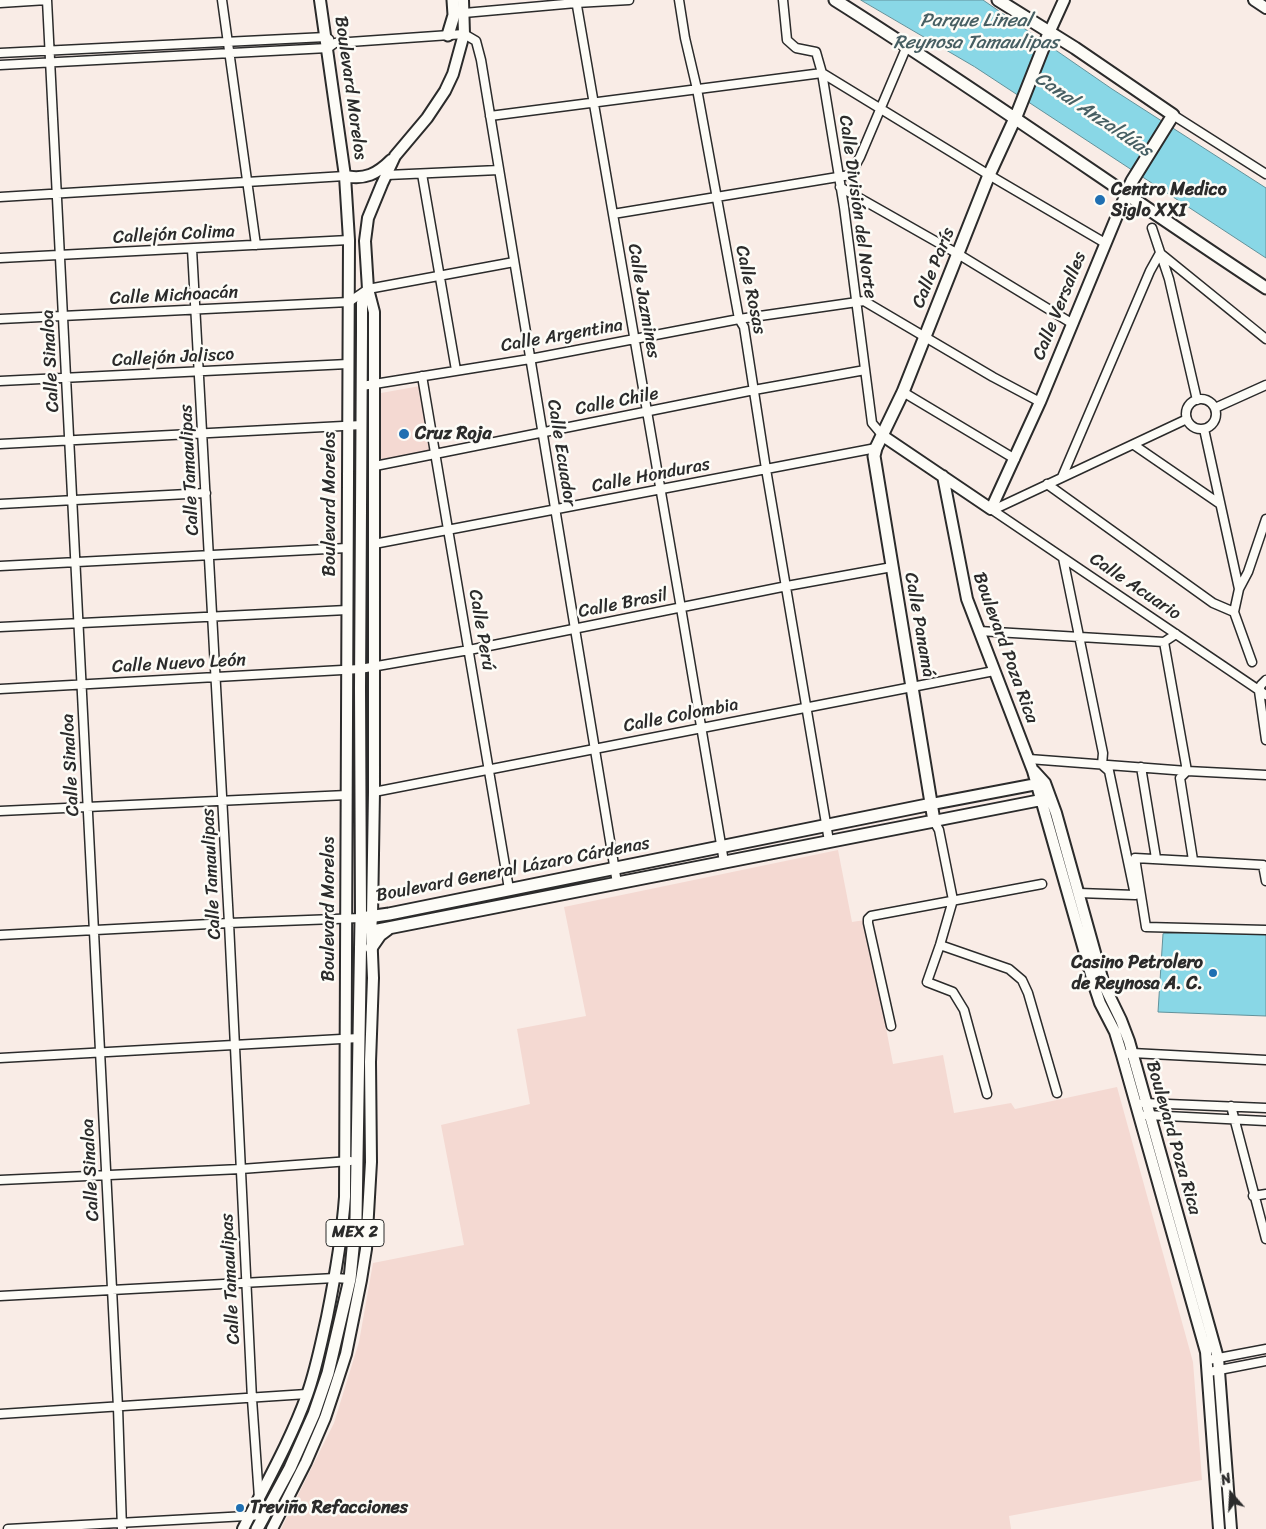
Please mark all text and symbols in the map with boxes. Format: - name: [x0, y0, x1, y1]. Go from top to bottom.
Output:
- water label: Parque Lineal Reynosa Tamaulipas: [894, 10, 1058, 54]
- street label: Boulevard Morelos: [329, 15, 371, 161]
- water label: Canal Anzaldúas: [1030, 67, 1156, 163]
- street label: Calle División del Norte: [833, 114, 881, 300]
- place label: Centro Medico Siglo XXI: [1111, 179, 1227, 222]
- marker: Centro Medico Siglo XXI: [1093, 193, 1107, 207]
- street label: Callejón Colima: [113, 221, 235, 249]
- street label: Calle París: [908, 225, 960, 311]
- street label: Calle Jazmines: [622, 242, 664, 360]
- street label: Calle Rosas: [730, 244, 770, 336]
- street label: Calle Versalles: [1028, 249, 1092, 363]
- street label: Calle Michoacán: [109, 282, 239, 310]
- street label: Calle Sinaloa: [38, 309, 64, 413]
- street label: Calle Argentina: [499, 315, 625, 357]
- street label: Callejón Jalisco: [111, 344, 235, 372]
- street label: Calle Chile: [573, 383, 661, 421]
- street label: Calle Ecuador: [542, 398, 580, 508]
- street label: Calle Tamaulipas: [176, 404, 204, 536]
- place label: Cruz Roja: [415, 423, 491, 445]
- marker: Cruz Roja: [397, 427, 411, 441]
- street label: Boulevard Morelos: [319, 432, 341, 576]
- street label: Calle Honduras: [590, 454, 712, 498]
- street label: Calle Acuario: [1085, 549, 1185, 625]
- street label: Boulevard Poza Rica: [968, 570, 1042, 726]
- street label: Calle Panamá: [899, 571, 939, 679]
- street label: Calle Brasil: [576, 585, 670, 623]
- street label: Calle Perú: [463, 588, 499, 672]
- street label: Calle Nuevo León: [111, 650, 247, 678]
- street label: Calle Colombia: [622, 694, 740, 738]
- street label: Calle Sinaloa: [58, 713, 84, 817]
- street label: Calle Tamaulipas: [198, 808, 226, 940]
- street label: Boulevard General Lázaro Cárdenas: [374, 833, 652, 907]
- street label: Boulevard Morelos: [318, 837, 340, 981]
- place label: Casino Petrolero de Reynosa A. C.: [1071, 952, 1203, 994]
- marker: Casino Petrolero de Reynosa A. C.: [1207, 967, 1219, 979]
- street label: Boulevard Poza Rica: [1141, 1059, 1205, 1217]
- street label: Calle Sinaloa: [78, 1118, 104, 1222]
- street label: Calle Tamaulipas: [217, 1213, 245, 1345]
- road number: MEX 2: [326, 1220, 384, 1246]
- text: N: [1217, 1466, 1235, 1493]
- north arrow: [1206, 1469, 1256, 1519]
- place label: Treviño Refacciones: [250, 1497, 408, 1519]
- marker: Treviño Refacciones: [234, 1502, 246, 1514]

